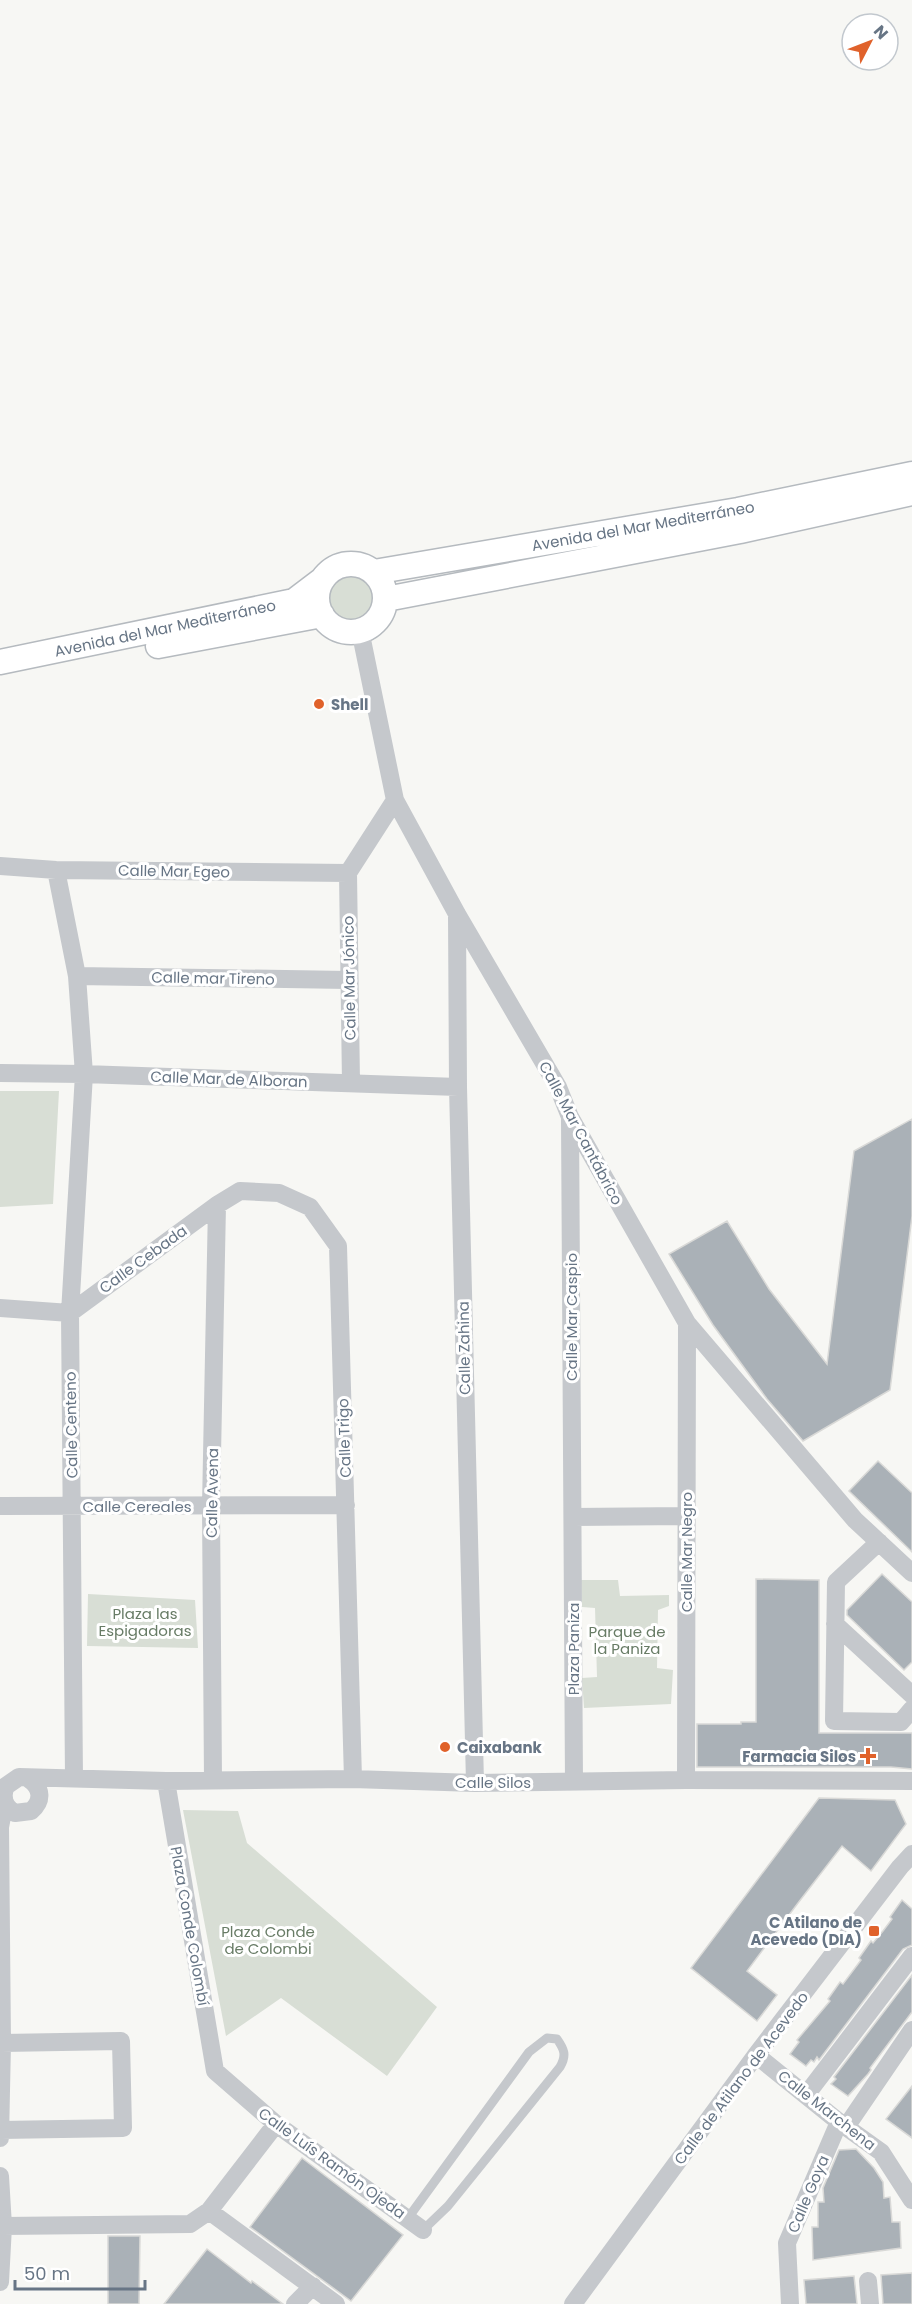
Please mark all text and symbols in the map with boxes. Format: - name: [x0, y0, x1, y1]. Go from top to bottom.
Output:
- north arrow: [840, 12, 900, 72]
- text: N: [868, 20, 893, 44]
- street label: Avenida del Mar Mediterráneo: [530, 496, 756, 556]
- street label: Avenida del Mar Mediterráneo: [52, 594, 278, 662]
- place label: Shell: [331, 694, 368, 715]
- marker: Shell: [312, 697, 326, 711]
- street label: Calle Mar Egeo: [118, 860, 230, 882]
- street label: Calle Mar Jónico: [337, 916, 361, 1040]
- street label: Calle mar Tireno: [151, 966, 275, 990]
- street label: Calle Mar Cantábrico: [534, 1057, 628, 1209]
- street label: Calle Mar de Alboran: [150, 1066, 308, 1092]
- street label: Calle Cebada: [95, 1220, 191, 1298]
- street label: Calle Mar Caspio: [561, 1253, 582, 1381]
- street label: Calle Zahina: [453, 1301, 475, 1395]
- street label: Calle Centeno: [60, 1371, 82, 1479]
- street label: Calle Trigo: [332, 1398, 356, 1478]
- street label: Calle Avena: [201, 1448, 223, 1538]
- street label: Calle Mar Negro: [676, 1492, 697, 1612]
- street label: Calle Cereales: [82, 1496, 192, 1517]
- park label: Plaza las Espigadoras: [99, 1603, 192, 1641]
- street label: Plaza Paniza: [563, 1603, 584, 1695]
- park label: Parque de la Paniza: [589, 1621, 665, 1659]
- place label: Caixabank: [457, 1737, 543, 1758]
- marker: Caixabank: [438, 1740, 452, 1754]
- place label: Farmacia Silos: [742, 1746, 856, 1767]
- marker: Farmacia Silos: [861, 1749, 875, 1763]
- street label: Calle Silos: [455, 1772, 531, 1793]
- street label: Plaza Conde Colombí: [166, 1845, 214, 2008]
- place label: C Atilano de Acevedo (DIA): [750, 1912, 862, 1950]
- park label: Plaza Conde de Colombi: [221, 1921, 315, 1959]
- marker: C Atilano de Acevedo (DIA): [867, 1924, 881, 1938]
- street label: Calle de Atilano de Acevedo: [669, 1987, 813, 2169]
- street label: Calle Marchena: [774, 2065, 880, 2155]
- street label: Calle Luís Ramón Ojeda: [254, 2102, 410, 2224]
- street label: Calle Goya: [782, 2152, 834, 2236]
- scale bar: [15, 2253, 146, 2291]
- text: 50 m: [24, 2261, 70, 2286]

